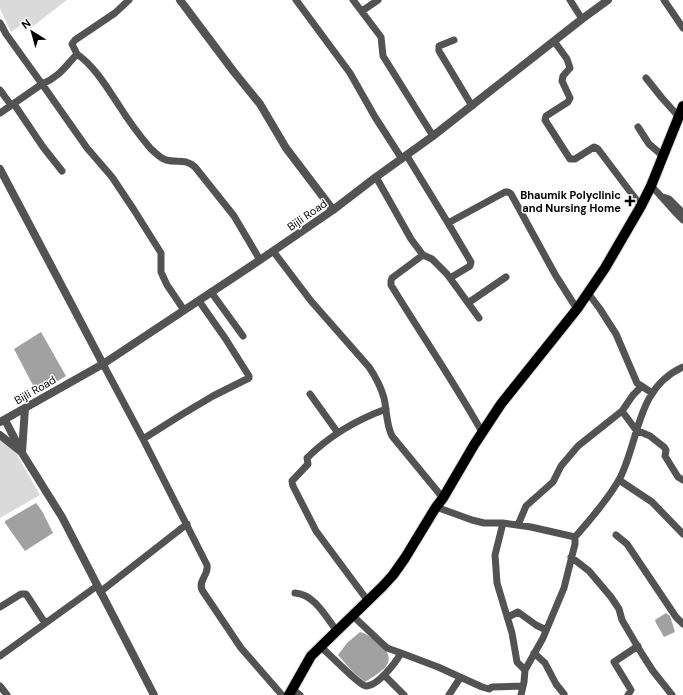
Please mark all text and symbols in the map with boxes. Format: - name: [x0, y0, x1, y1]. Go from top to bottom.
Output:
- north arrow: [12, 12, 52, 52]
- text: N: [19, 16, 33, 32]
- place label: Bhaumik Polyclinic and Nursing Home: [520, 188, 621, 215]
- marker: Bhaumik Polyclinic and Nursing Home: [624, 195, 636, 207]
- street label: Bijli Road: [284, 196, 330, 234]
- street label: Bijli Road: [12, 372, 58, 407]

